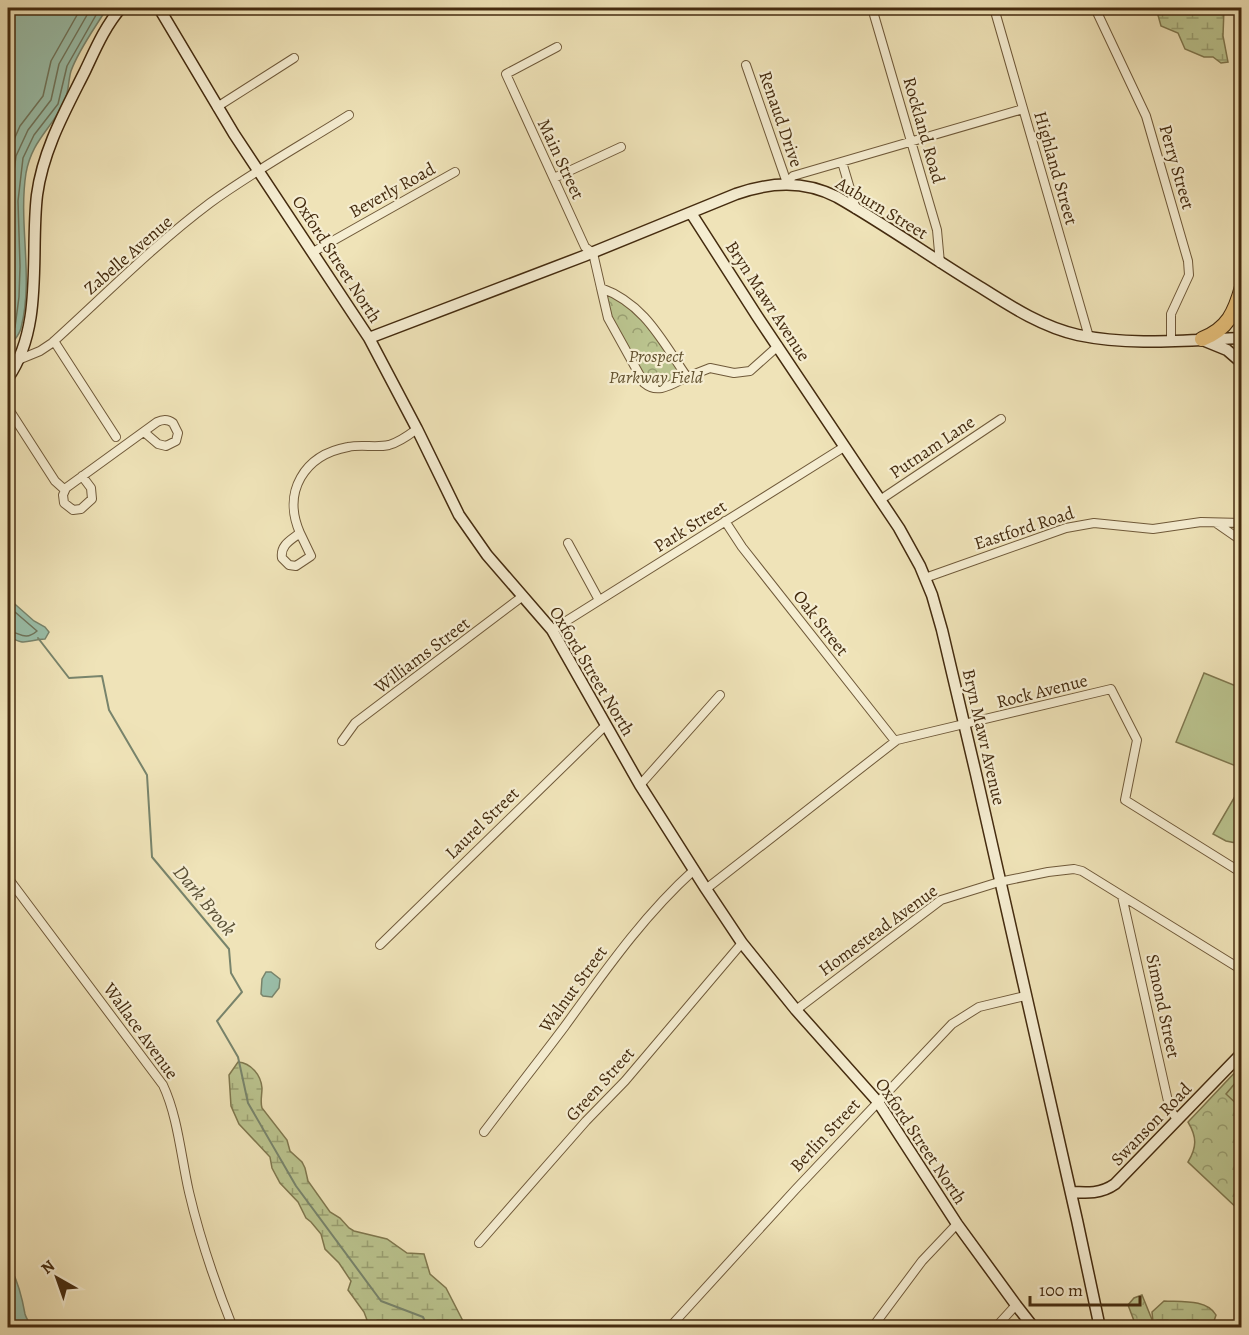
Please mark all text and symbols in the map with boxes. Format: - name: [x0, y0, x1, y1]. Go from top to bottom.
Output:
- street label: Renaud Drive: [753, 68, 809, 170]
- street label: Rockland Road: [897, 74, 951, 186]
- street label: Highland Street: [1028, 108, 1084, 228]
- street label: Main Street: [532, 115, 590, 203]
- street label: Perry Street: [1153, 122, 1201, 212]
- street label: Beverly Road: [345, 156, 440, 223]
- street label: Auburn Street: [831, 171, 933, 245]
- street label: Oxford Street North: [287, 191, 387, 328]
- street label: Zabelle Avenue: [79, 210, 177, 300]
- street label: Bryn Mawr Avenue: [720, 236, 816, 366]
- park label: Prospect Parkway Field: [609, 344, 704, 389]
- street label: Putnam Lane: [885, 410, 979, 484]
- street label: Park Street: [649, 494, 731, 558]
- street label: Eastford Road: [971, 500, 1077, 555]
- street label: Oak Street: [788, 585, 854, 661]
- street label: Oxford Street North: [544, 602, 640, 741]
- street label: Williams Street: [369, 611, 475, 699]
- street label: Bryn Mawr Avenue: [957, 667, 1011, 807]
- street label: Rock Avenue: [994, 668, 1090, 714]
- street label: Laurel Street: [440, 782, 524, 864]
- water label: Dark Brook: [167, 859, 242, 942]
- street label: Homestead Avenue: [814, 879, 942, 981]
- street label: Walnut Street: [533, 941, 613, 1038]
- street label: Simond Street: [1140, 952, 1186, 1060]
- street label: Wallace Avenue: [97, 977, 184, 1084]
- street label: Green Street: [560, 1042, 640, 1126]
- street label: Oxford Street North: [870, 1073, 972, 1209]
- street label: Swanson Road: [1105, 1077, 1197, 1171]
- street label: Berlin Street: [785, 1093, 865, 1177]
- north arrow: [27, 1248, 87, 1308]
- text: N: [36, 1255, 60, 1279]
- scale bar: [1030, 1269, 1140, 1307]
- text: 100 m: [1039, 1278, 1083, 1302]

